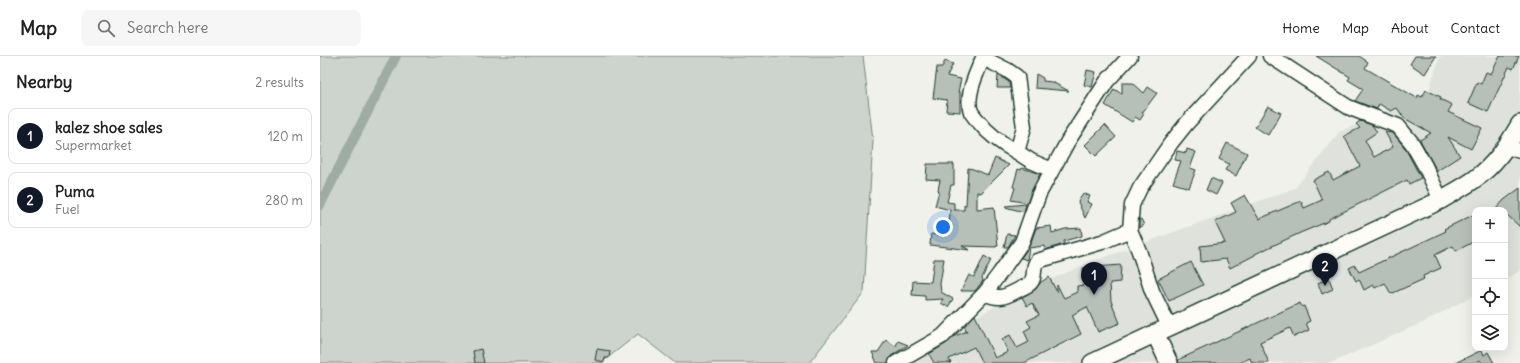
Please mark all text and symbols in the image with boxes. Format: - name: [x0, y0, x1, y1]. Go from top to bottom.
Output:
- search box: [81, 10, 361, 46]
- text: Map: [20, 16, 57, 40]
- icon: search: [95, 17, 117, 39]
- text: Search here: [127, 18, 208, 37]
- text: Home: [1282, 19, 1320, 37]
- text: Map: [1342, 19, 1369, 37]
- text: About: [1391, 19, 1429, 37]
- text: Contact: [1451, 19, 1500, 37]
- text: Nearby: [16, 71, 72, 93]
- text: 2 results: [255, 74, 304, 91]
- text: kalez shoe sales: [55, 118, 163, 137]
- text: 1: [27, 128, 33, 145]
- text: 120 m: [268, 128, 303, 145]
- text: Supermarket: [55, 137, 132, 154]
- text: Puma: [55, 182, 95, 201]
- text: 2: [26, 192, 34, 209]
- text: 280 m: [265, 192, 303, 209]
- text: Fuel: [55, 201, 79, 218]
- map controls: [1472, 207, 1508, 351]
- button: +: [1472, 207, 1508, 243]
- your location: [933, 217, 953, 237]
- button: −: [1472, 243, 1508, 279]
- pin: 2: [1312, 253, 1338, 286]
- pin: 1: [1081, 262, 1107, 295]
- button: locate: [1472, 279, 1508, 315]
- button: layers: [1472, 315, 1508, 351]

